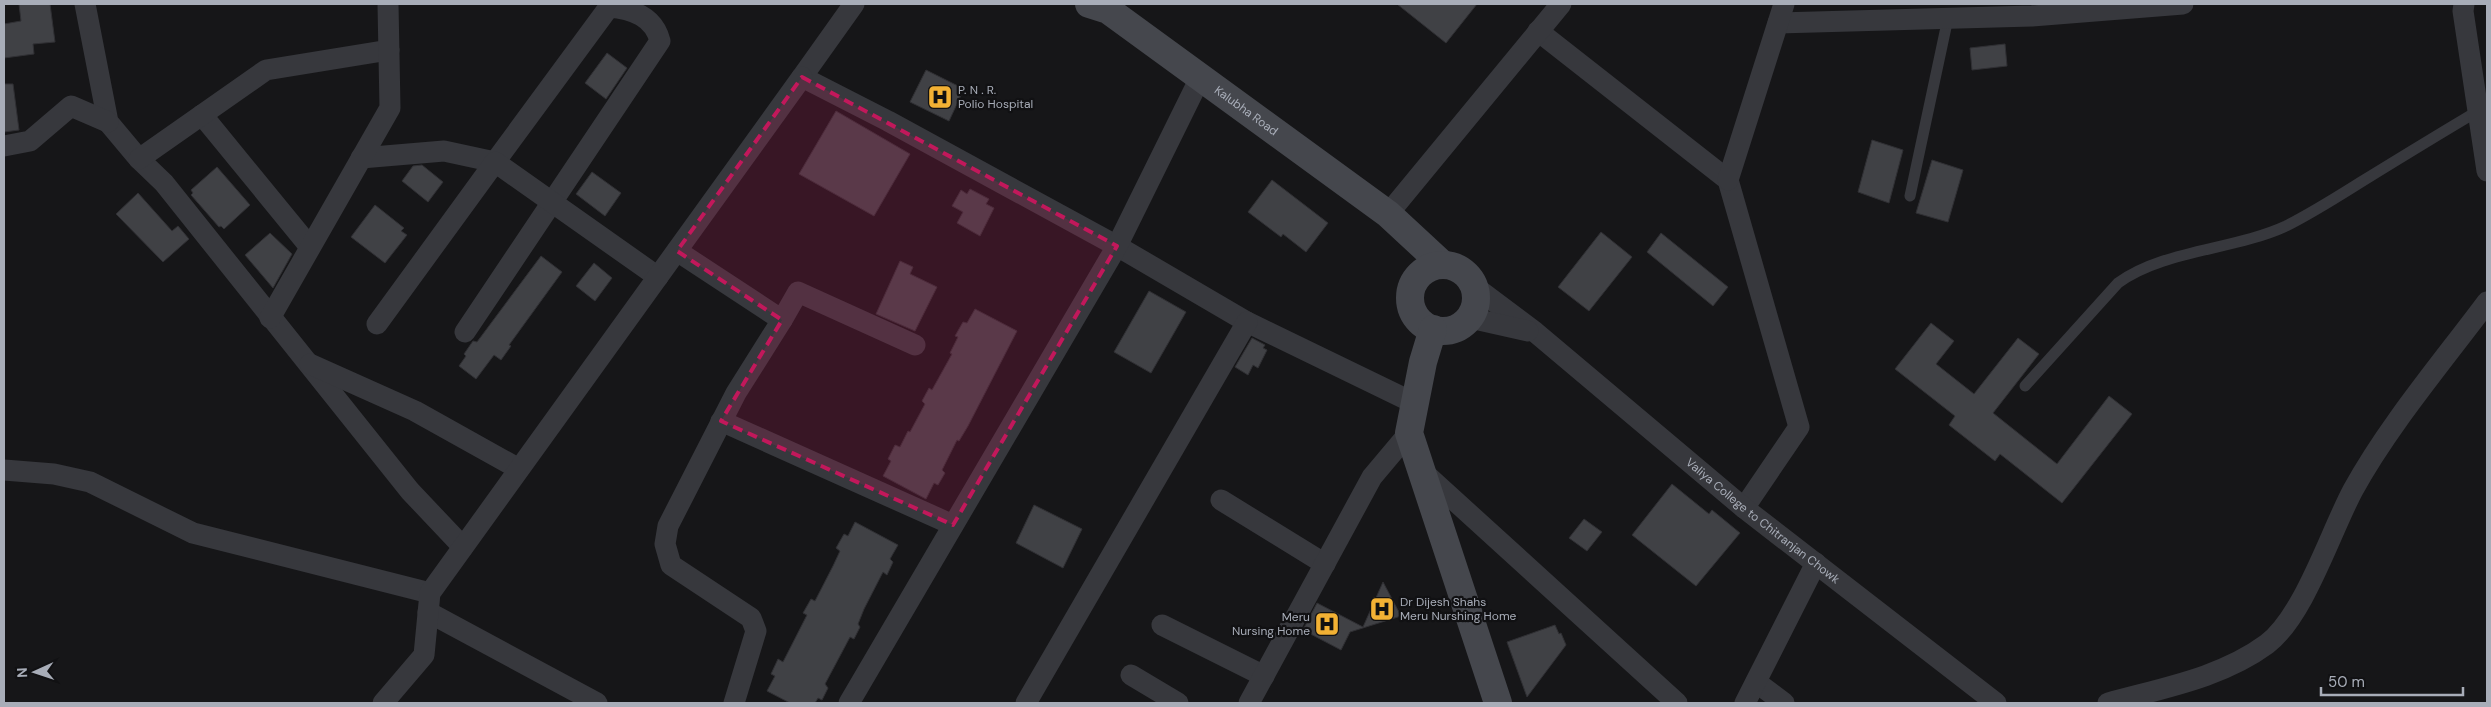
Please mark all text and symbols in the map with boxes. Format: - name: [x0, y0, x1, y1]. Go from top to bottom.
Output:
- place label: P. N . R. Polio Hospital: [958, 82, 1033, 112]
- street label: Kalubha Road: [1211, 82, 1281, 139]
- hospital icon: P. N . R. Polio Hospital: [927, 84, 953, 110]
- street label: Valiya College to Chitranjan Chowk: [1682, 454, 1843, 587]
- place label: Dr Dijesh Shahs Meru Nurshing Home: [1400, 594, 1517, 624]
- hospital icon: Dr Dijesh Shahs Meru Nurshing Home: [1369, 596, 1395, 622]
- place label: Meru Nursing Home: [1232, 609, 1310, 639]
- hospital icon: Meru Nursing Home: [1314, 611, 1340, 637]
- north arrow: [10, 647, 60, 697]
- scale bar: [2321, 664, 2464, 696]
- text: N: [13, 667, 31, 678]
- text: 50 m: [2328, 672, 2365, 692]

